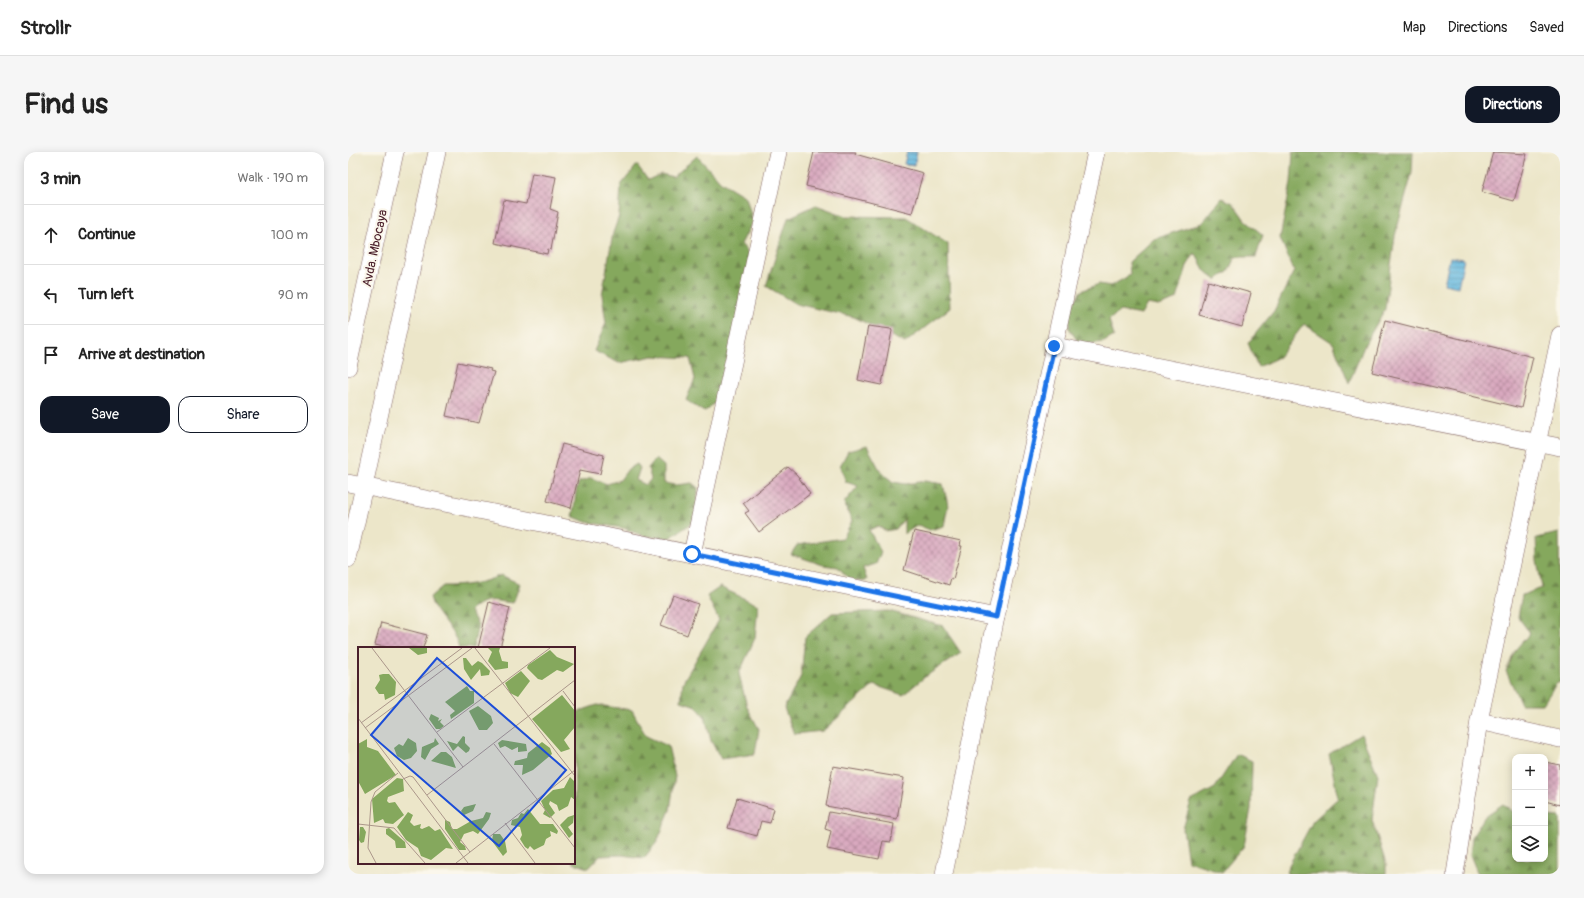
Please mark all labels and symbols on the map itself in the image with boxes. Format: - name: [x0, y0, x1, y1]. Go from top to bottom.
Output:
- street label: Avda. Mbocaya: [359, 208, 391, 288]
- route end: [1045, 337, 1063, 355]
- route start: [683, 545, 701, 563]
- inset map: [358, 647, 575, 864]

